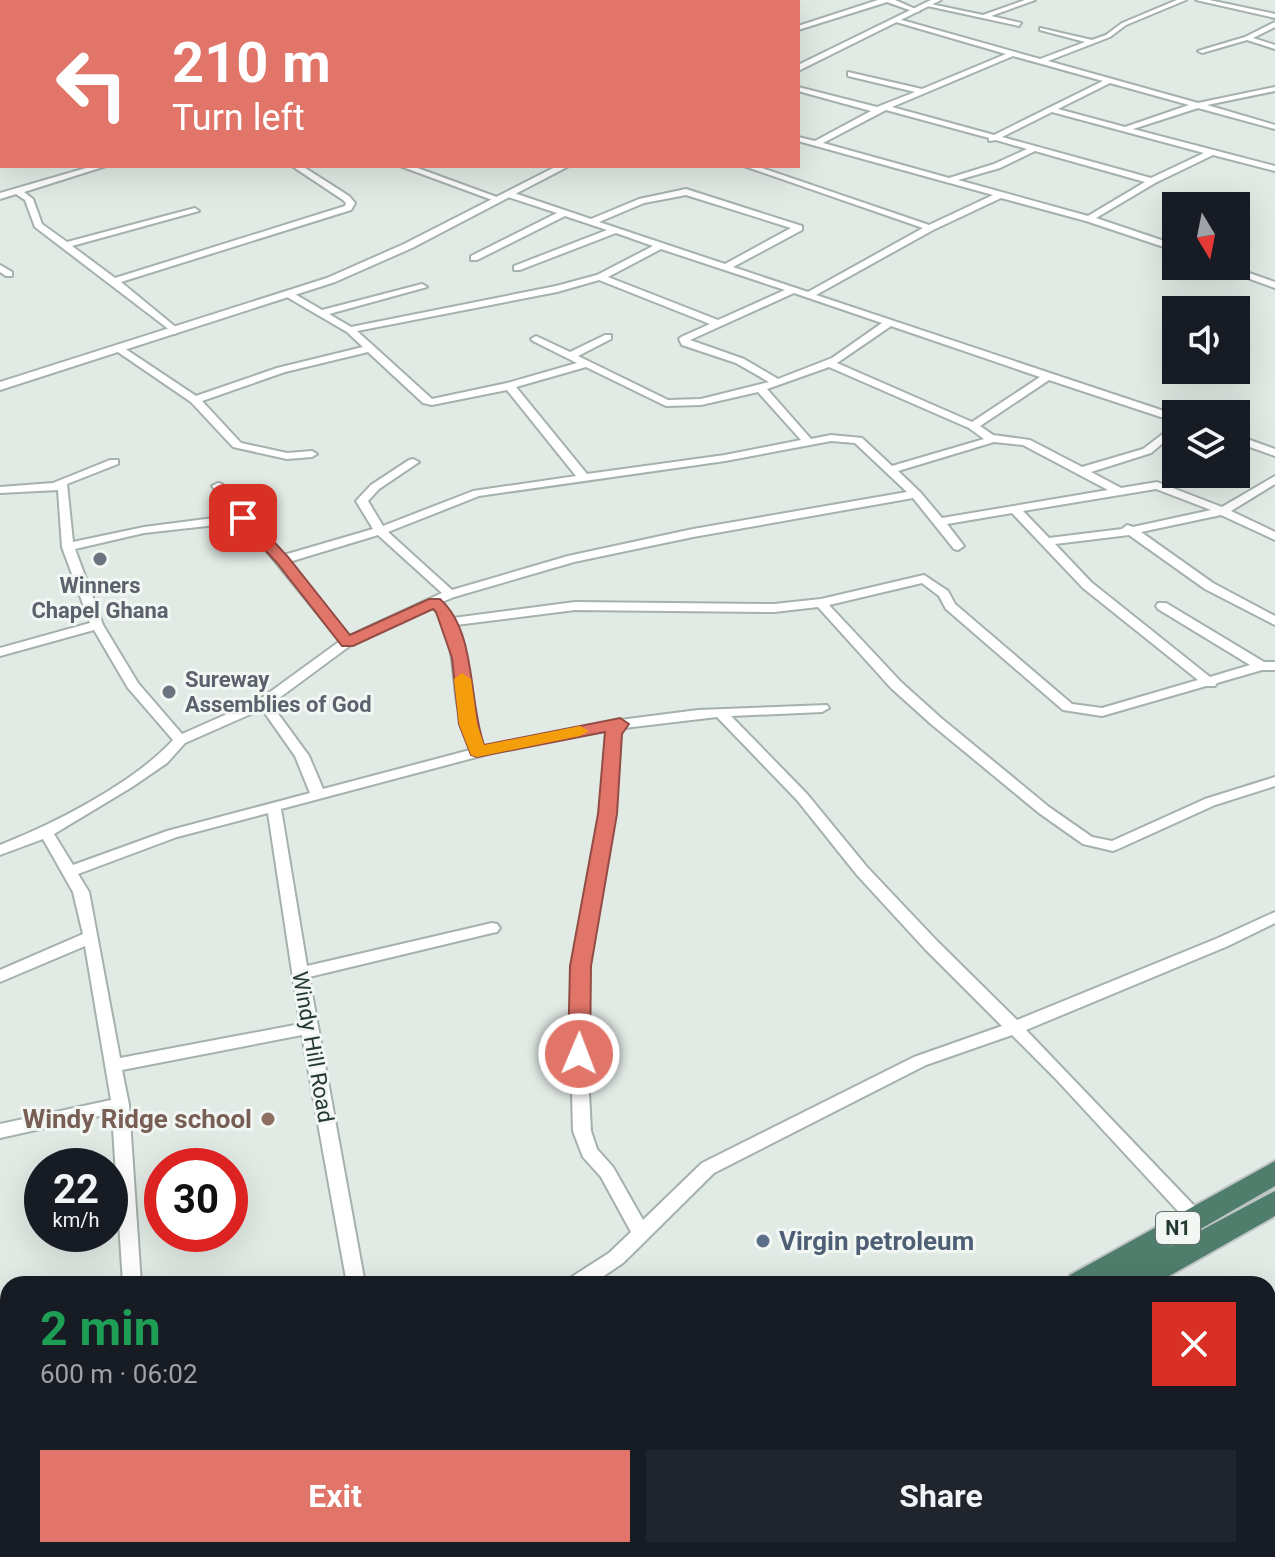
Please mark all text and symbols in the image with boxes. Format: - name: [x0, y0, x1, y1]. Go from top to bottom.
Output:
- text: 210 m: [172, 30, 331, 96]
- icon: left: [40, 32, 144, 136]
- text: Turn left: [172, 97, 305, 139]
- north arrow: [1162, 192, 1250, 280]
- map controls: [1162, 192, 1250, 488]
- button: sound: [1162, 296, 1250, 384]
- button: layers: [1162, 400, 1250, 488]
- pin: [209, 484, 277, 552]
- icon: arrive: [221, 496, 265, 540]
- marker: Winners Chapel Ghana: [91, 550, 109, 568]
- place label: Winners Chapel Ghana: [31, 573, 169, 623]
- place label: Sureway Assemblies of God: [185, 667, 372, 717]
- marker: Sureway Assemblies of God: [160, 683, 178, 701]
- street label: Windy Hill Road: [287, 970, 339, 1124]
- position arrow: [537, 1012, 621, 1096]
- place label: Windy Ridge school: [22, 1104, 252, 1134]
- marker: Windy Ridge school: [259, 1110, 277, 1128]
- speed limit sign: 30: [144, 1148, 248, 1252]
- text: 22: [53, 1166, 99, 1213]
- text: km/h: [53, 1208, 99, 1232]
- road number: N1: [1156, 1212, 1200, 1244]
- place label: Virgin petroleum: [779, 1226, 974, 1256]
- marker: Virgin petroleum: [754, 1232, 772, 1250]
- text: 2 min: [40, 1300, 161, 1357]
- button: close: [1152, 1302, 1236, 1386]
- text: 600 m · 06:02: [40, 1359, 198, 1389]
- button: Exit: [40, 1450, 630, 1542]
- button: Share: [646, 1450, 1236, 1542]

